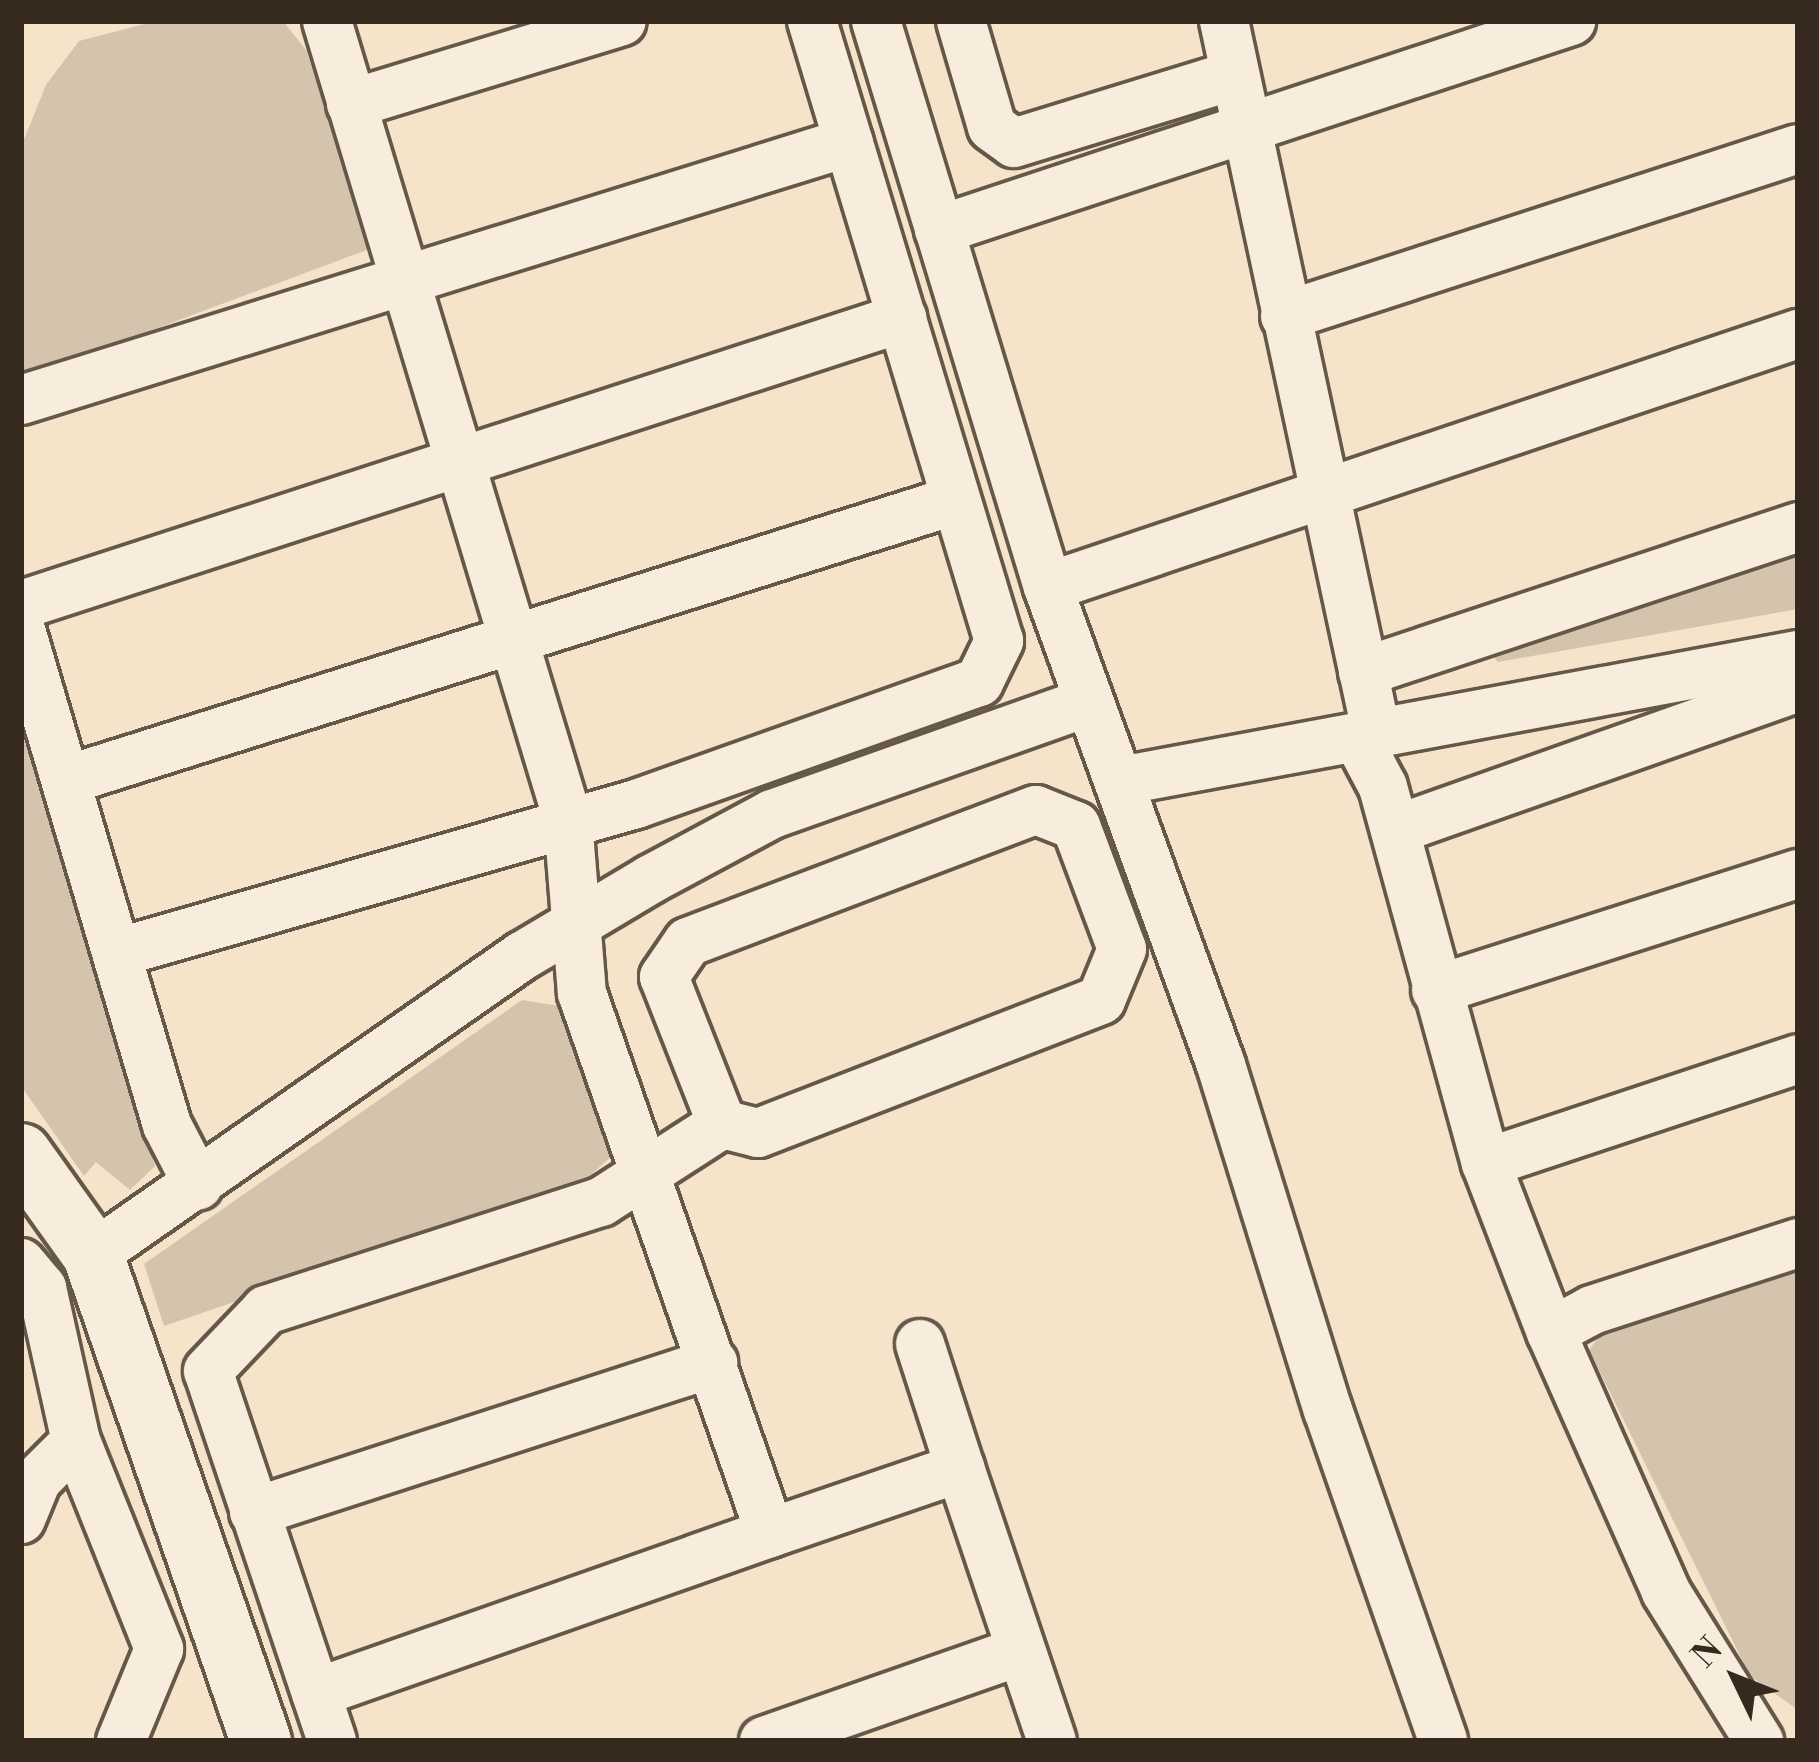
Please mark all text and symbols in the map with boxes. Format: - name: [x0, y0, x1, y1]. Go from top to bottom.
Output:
- north arrow: [1675, 1618, 1795, 1738]
- text: N: [1684, 1630, 1732, 1677]

